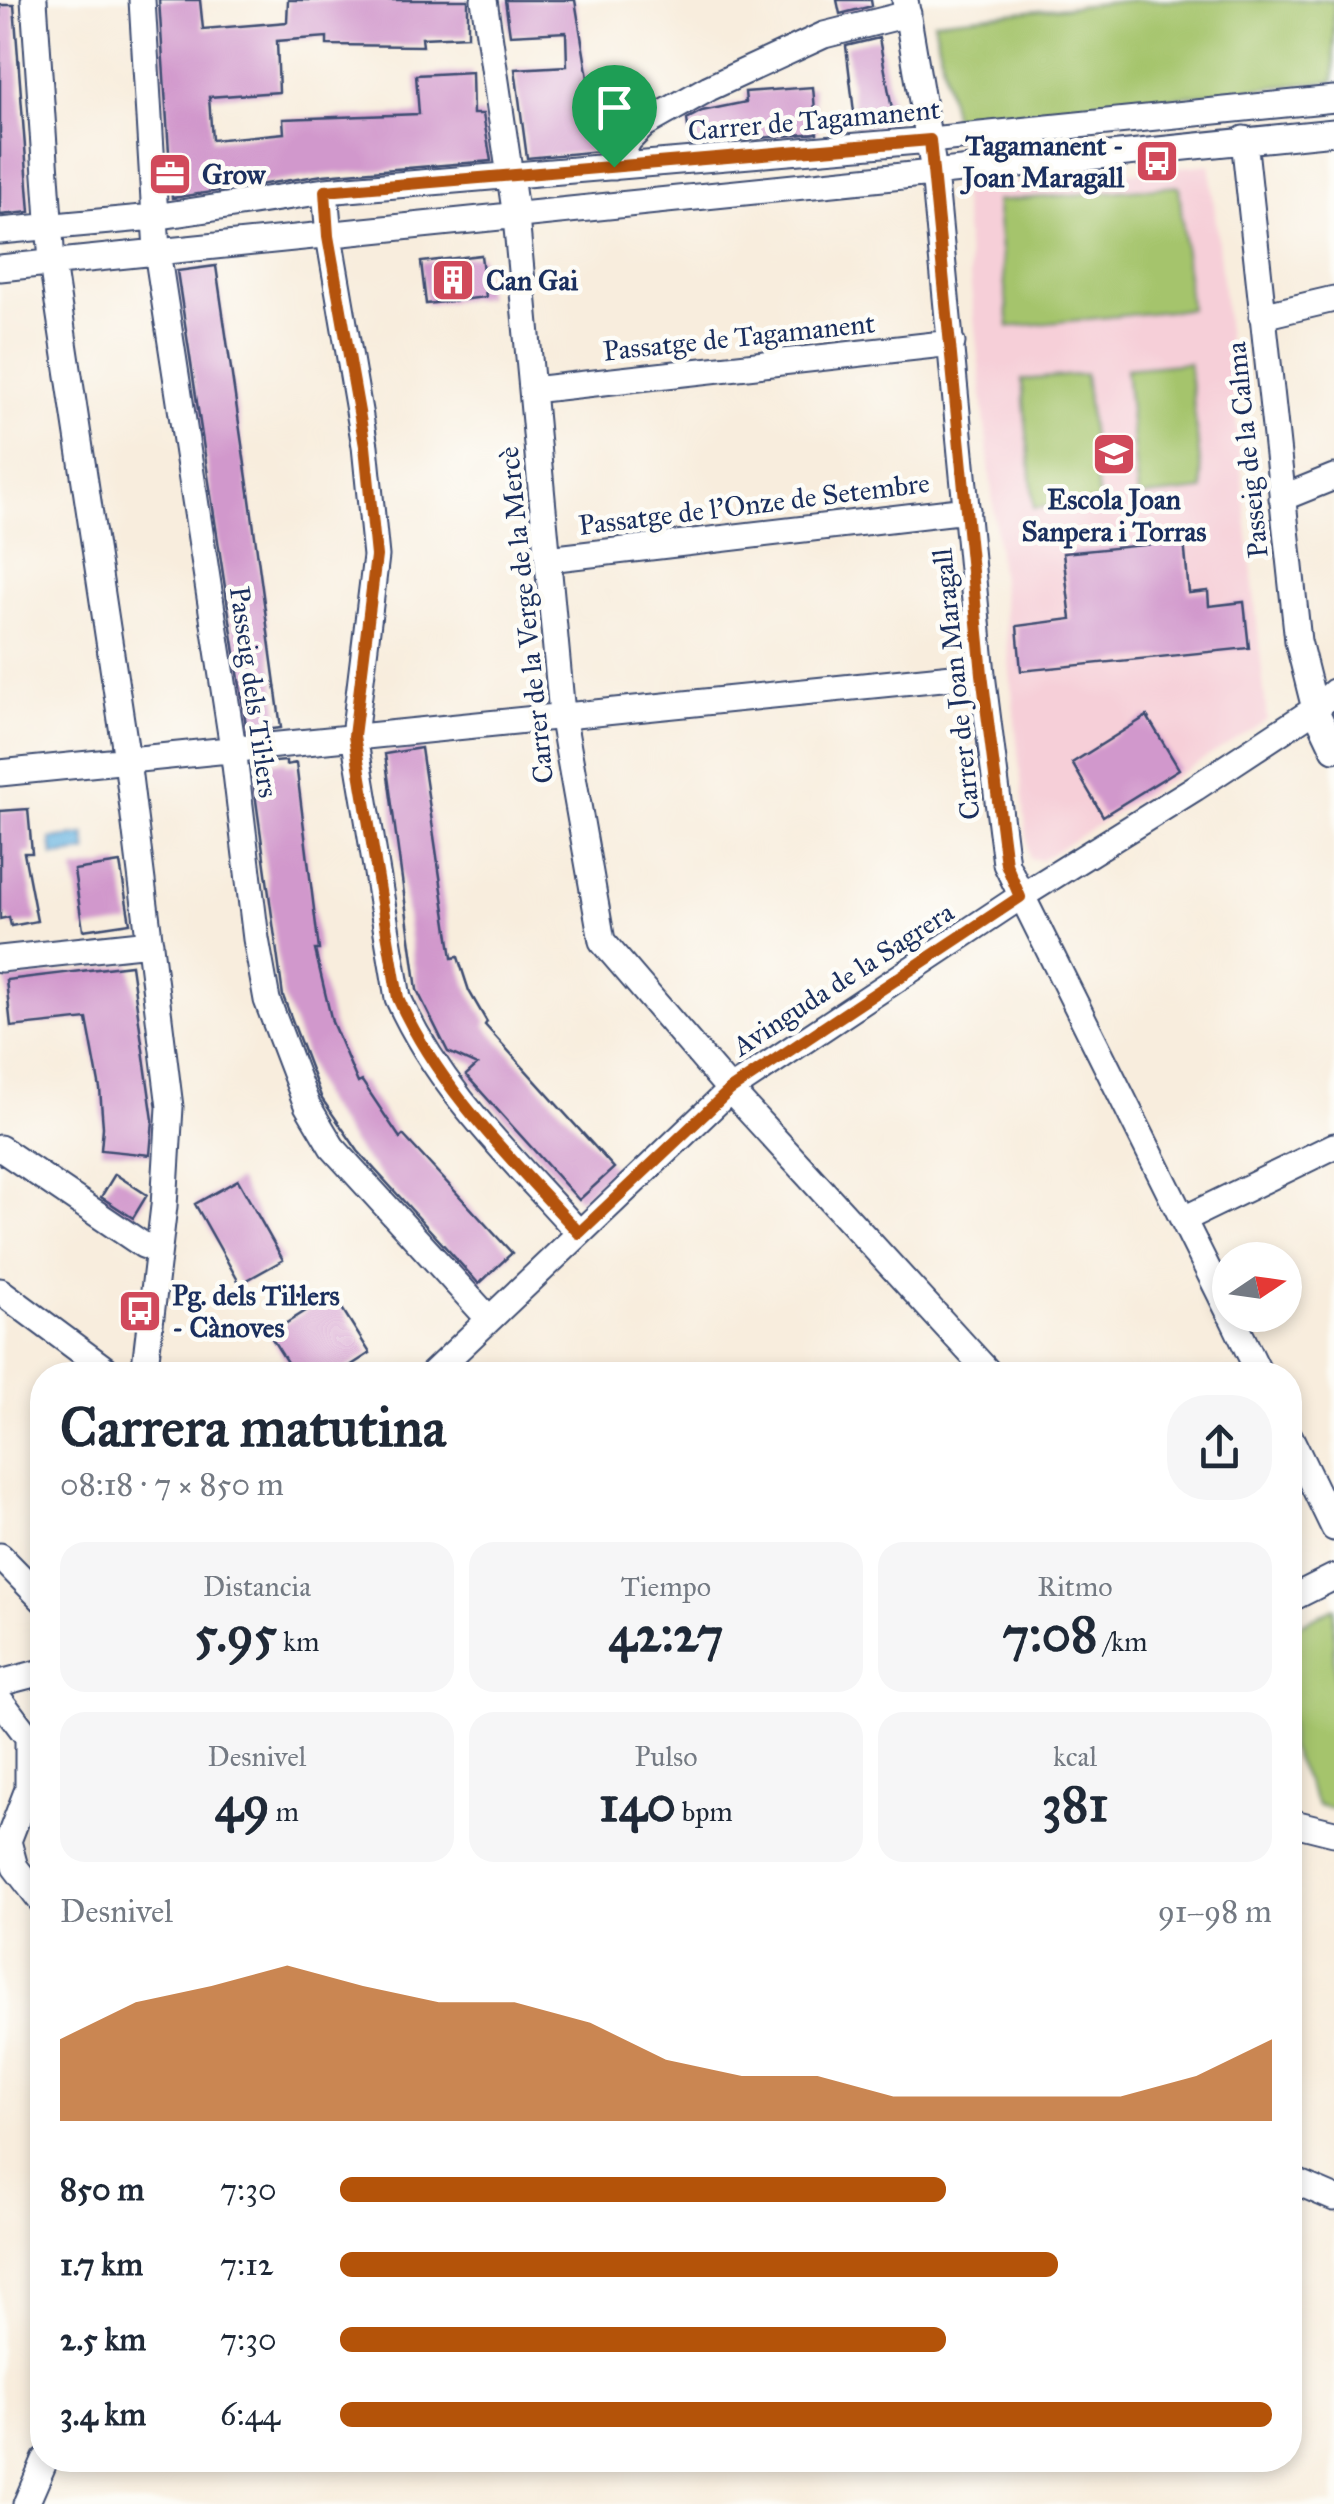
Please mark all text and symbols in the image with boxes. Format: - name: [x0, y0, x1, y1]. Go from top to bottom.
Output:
- pin: [572, 65, 657, 168]
- icon: arrive: [587, 80, 642, 135]
- street label: Carrer de Tagamanent: [686, 92, 942, 148]
- place label: Tagamanent - Joan Maragall: [959, 128, 1124, 195]
- bus stop icon: Tagamanent - Joan Maragall: [1134, 138, 1180, 184]
- office icon: Grow: [147, 151, 193, 197]
- place label: Grow: [202, 157, 267, 192]
- building icon: Can Gai: [430, 257, 476, 303]
- place label: Can Gai: [486, 263, 578, 298]
- street label: Passatge de Tagamanent: [601, 305, 877, 369]
- street label: Passeig de la Calma: [1218, 340, 1276, 560]
- school or university icon: Escola Joan Sanpera i Torras: [1091, 431, 1137, 477]
- street label: Carrer de la Verge de la Mercè: [491, 445, 561, 785]
- street label: Passatge de l'Onze de Setembre: [576, 465, 932, 543]
- place label: Escola Joan Sanpera i Torras: [1022, 482, 1206, 549]
- street label: Carrer de Joan Maragall: [924, 546, 988, 821]
- street label: Passeig dels Til·lers: [222, 584, 286, 800]
- street label: Avinguda de la Sagrera: [725, 894, 960, 1064]
- north arrow: [1212, 1242, 1302, 1332]
- map controls: [1212, 1242, 1302, 1332]
- place label: Pg. dels Til·lers - Cànoves: [172, 1278, 340, 1345]
- bus stop icon: Pg. dels Til·lers - Cànoves: [117, 1288, 163, 1334]
- text: Carrera matutina: [60, 1394, 446, 1461]
- button: share: [1167, 1395, 1272, 1500]
- text: 08:18 · 7 × 850 m: [60, 1465, 284, 1504]
- text: Distancia: [203, 1569, 311, 1604]
- text: Tiempo: [621, 1569, 711, 1604]
- text: Ritmo: [1038, 1569, 1112, 1604]
- text: 5.95: [194, 1604, 277, 1665]
- text: 42:27: [608, 1604, 724, 1665]
- text: 7:08: [1002, 1604, 1097, 1665]
- text: km: [277, 1624, 320, 1659]
- text: /km: [1097, 1624, 1148, 1659]
- text: Desnivel: [208, 1739, 306, 1774]
- text: Pulso: [634, 1739, 698, 1774]
- text: kcal: [1053, 1739, 1097, 1774]
- text: 49: [215, 1774, 270, 1835]
- text: 140: [599, 1774, 676, 1835]
- text: 381: [1042, 1774, 1108, 1835]
- text: m: [270, 1794, 299, 1829]
- text: bpm: [676, 1794, 733, 1829]
- text: Desnivel: [60, 1892, 173, 1931]
- text: 91–98 m: [1158, 1892, 1272, 1931]
- text: 850 m: [60, 2170, 144, 2209]
- text: 7:30: [220, 2170, 277, 2209]
- text: 1.7 km: [60, 2245, 143, 2284]
- text: 7:12: [220, 2245, 274, 2284]
- text: 2.5 km: [60, 2320, 146, 2359]
- text: 7:30: [220, 2320, 277, 2359]
- text: 3.4 km: [60, 2395, 146, 2434]
- text: 6:44: [220, 2395, 280, 2434]

